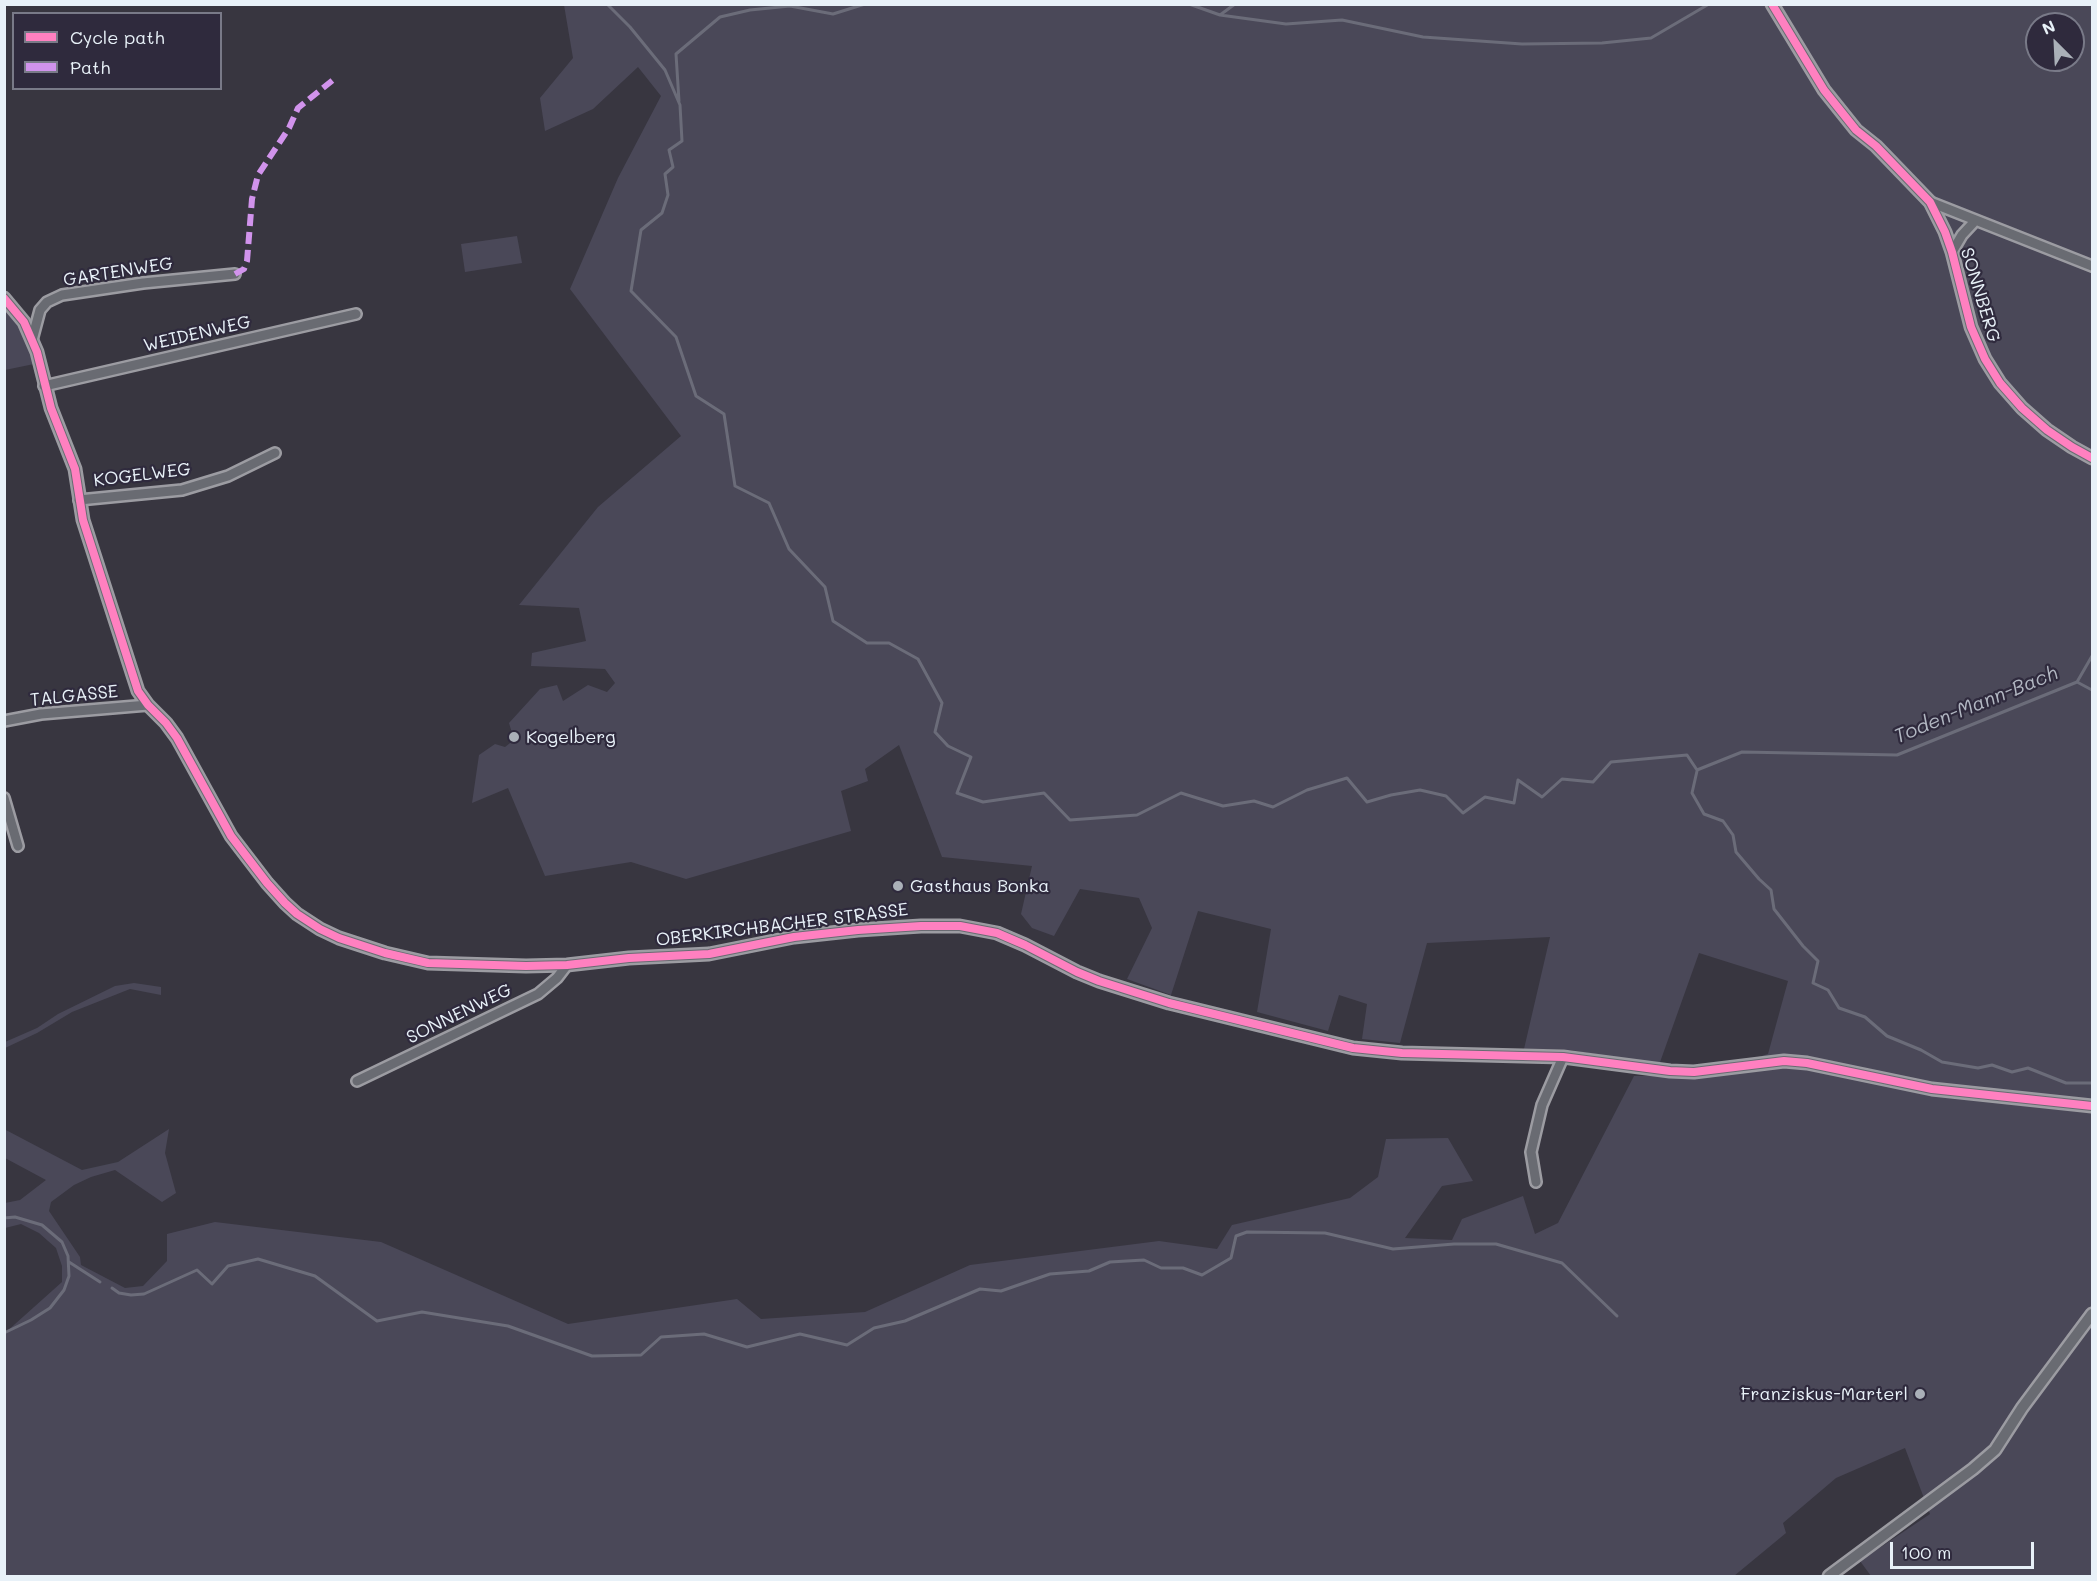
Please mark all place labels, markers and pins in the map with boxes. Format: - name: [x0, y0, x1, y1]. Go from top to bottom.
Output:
- place label: Kogelberg: [526, 726, 616, 748]
- marker: Kogelberg: [507, 730, 521, 744]
- place label: Gasthaus Bonka: [910, 875, 1050, 897]
- marker: Gasthaus Bonka: [891, 879, 905, 893]
- place label: Franziskus-Marterl: [1740, 1383, 1908, 1405]
- marker: Franziskus-Marterl: [1913, 1387, 1927, 1401]

